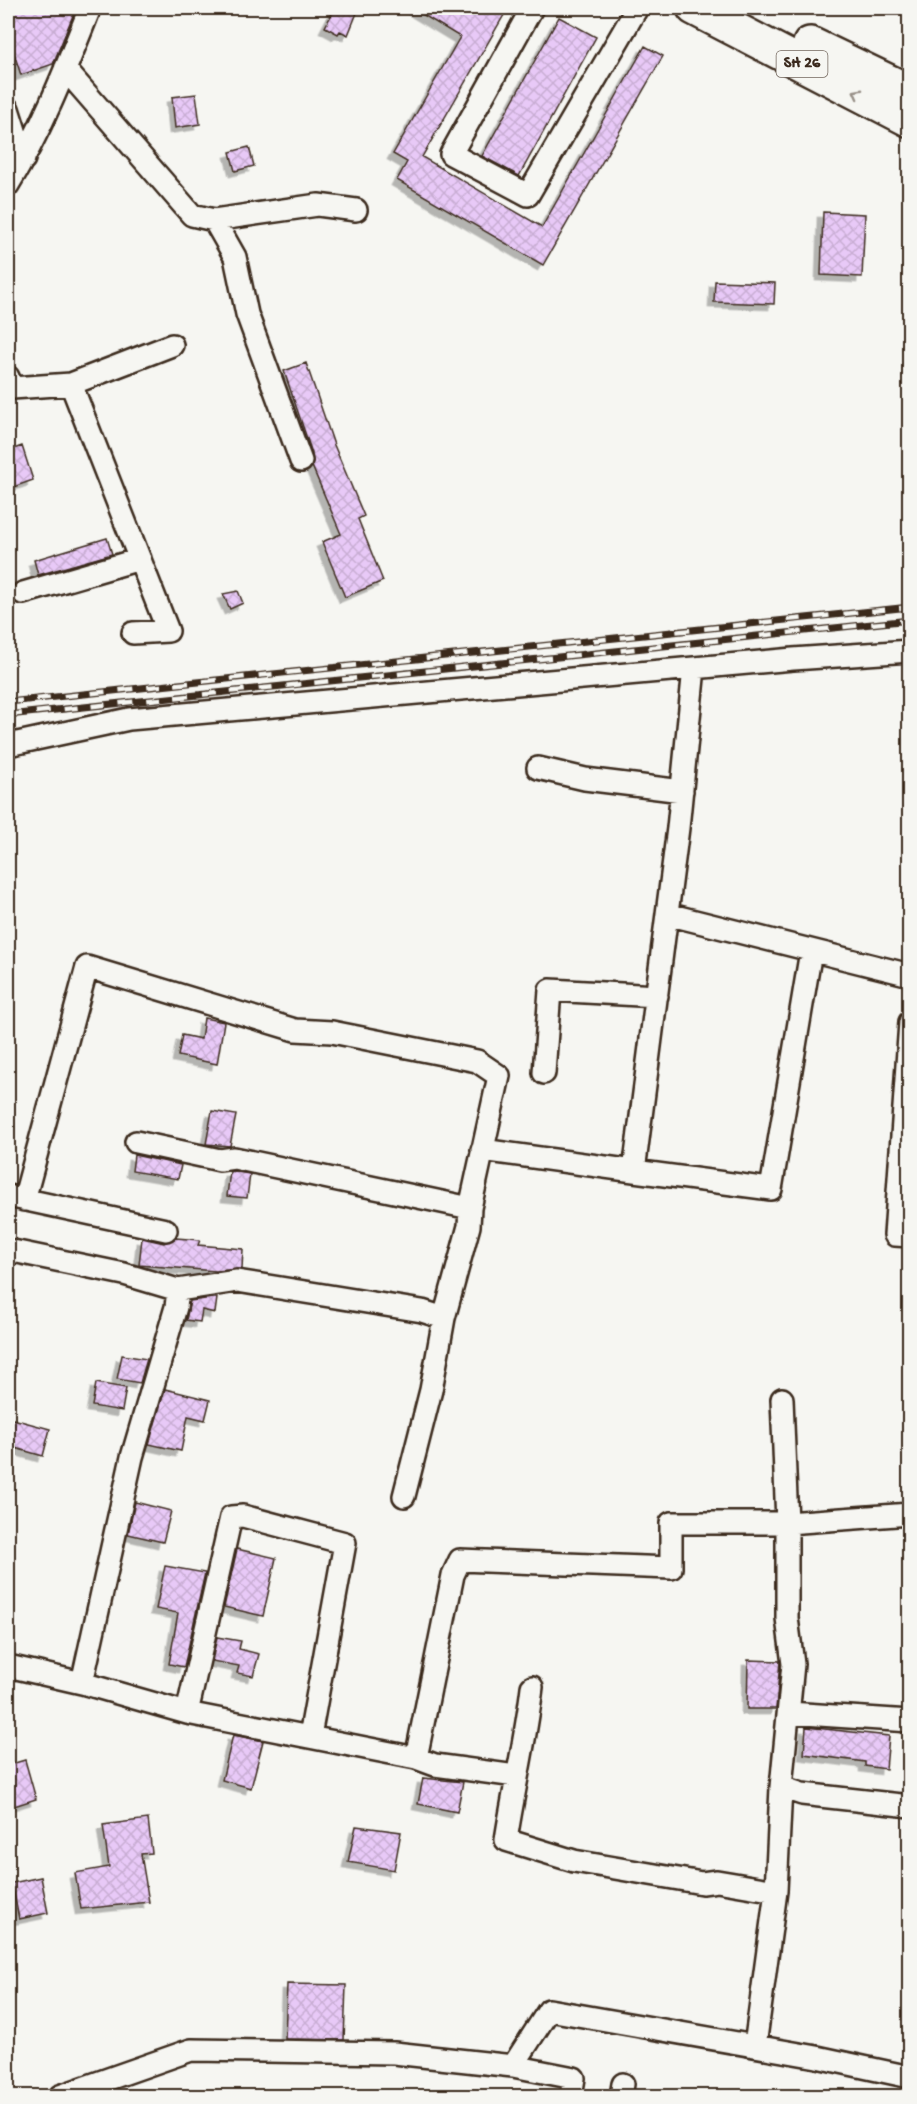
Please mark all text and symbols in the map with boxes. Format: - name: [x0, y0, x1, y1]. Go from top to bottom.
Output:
- road number: SH 26: [776, 51, 828, 77]
- one-way arrow: [853, 89, 864, 100]

